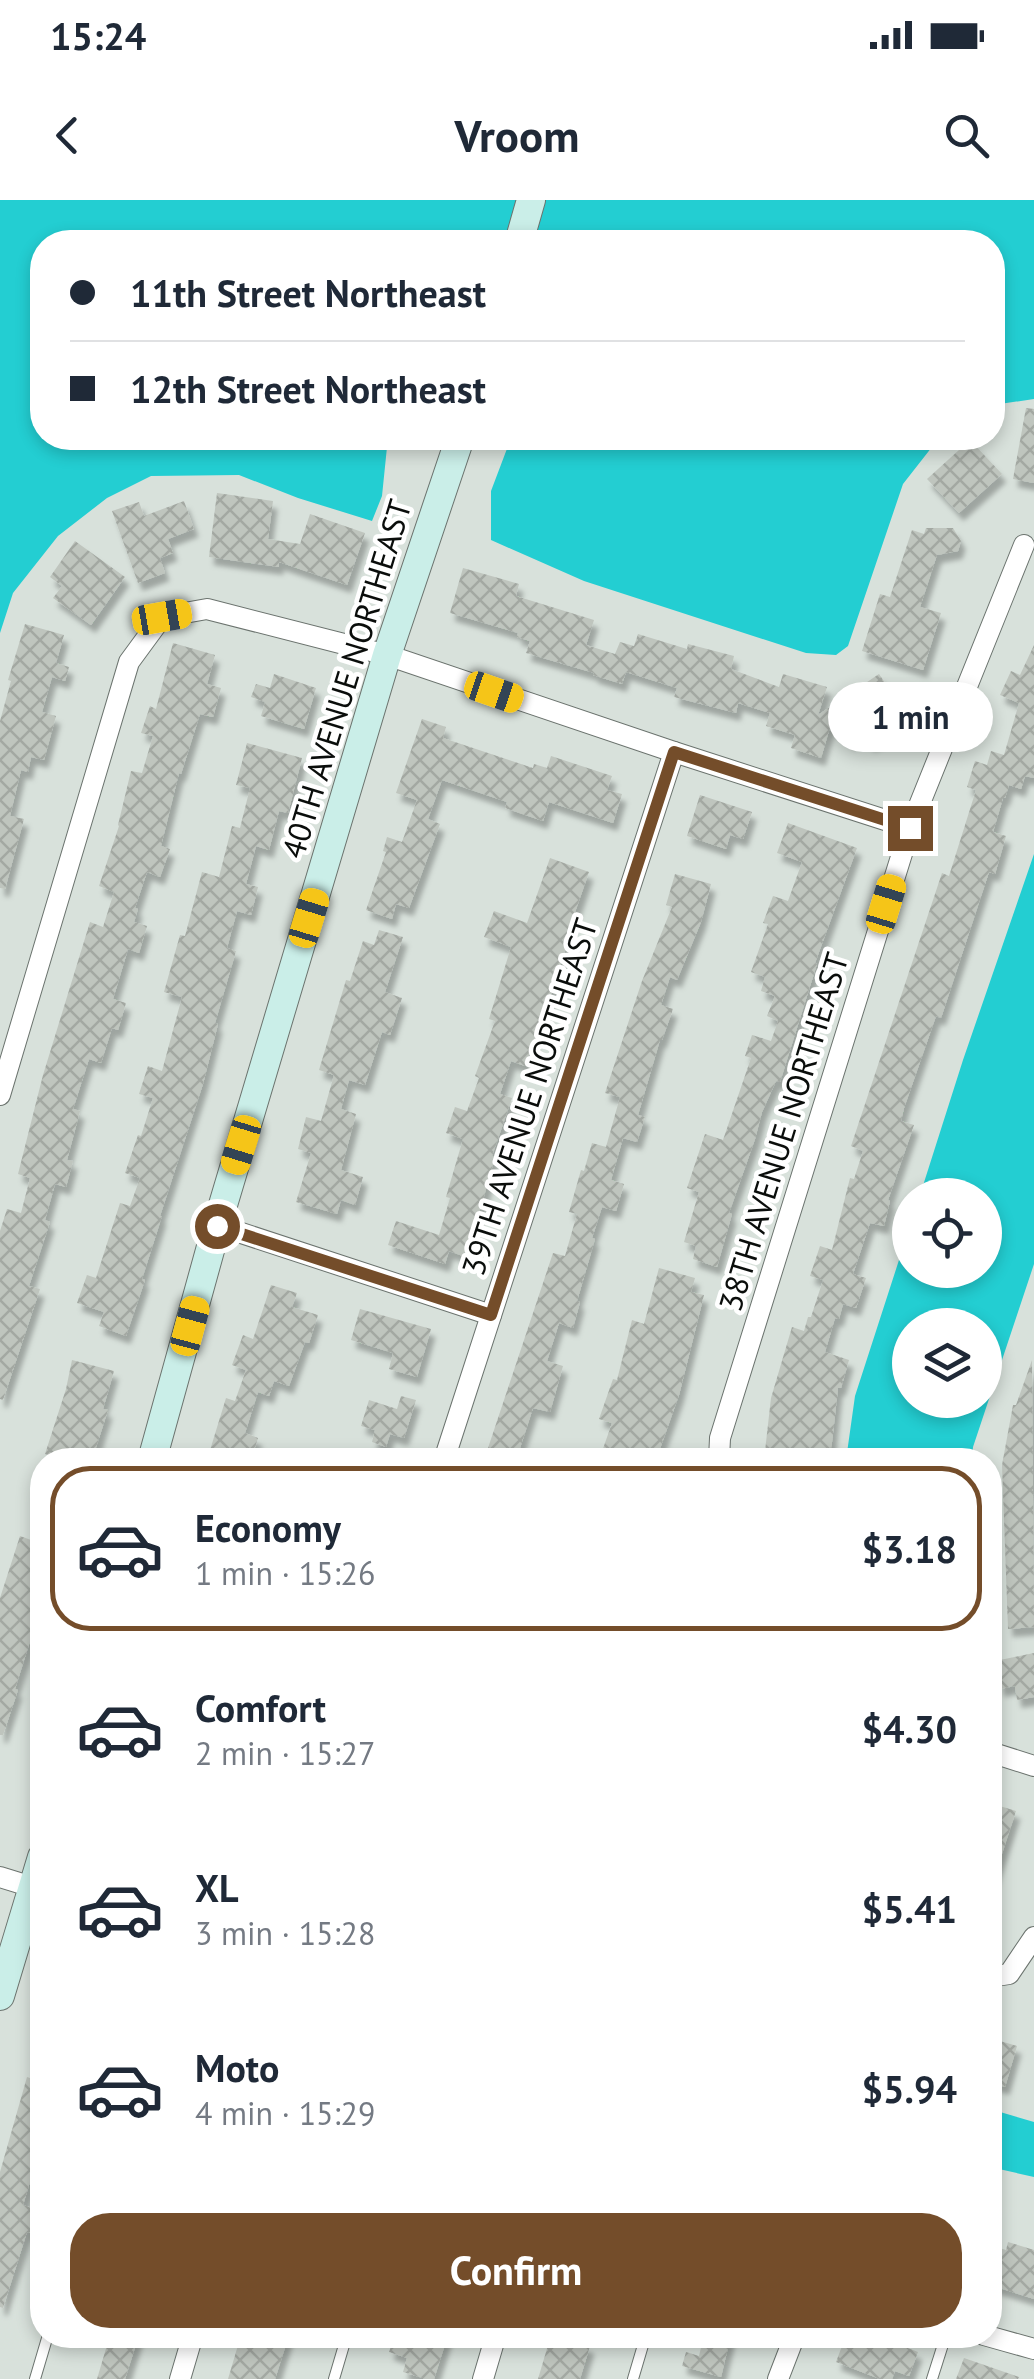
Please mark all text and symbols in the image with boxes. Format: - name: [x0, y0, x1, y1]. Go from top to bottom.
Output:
- text: 15:24: [50, 11, 146, 60]
- text: Vroom: [455, 106, 579, 164]
- icon: back: [40, 108, 95, 163]
- icon: search: [939, 108, 994, 163]
- text: 11th Street Northeast: [130, 268, 486, 317]
- text: 12th Street Northeast: [130, 364, 486, 413]
- street label: 40TH AVENUE NORTHEAST: [271, 494, 421, 863]
- car: [130, 597, 194, 637]
- car: [461, 668, 527, 716]
- callout: 1 min: [828, 683, 992, 753]
- text: 1 min: [871, 696, 950, 738]
- route end: [888, 806, 933, 851]
- car: [863, 871, 909, 937]
- car: [286, 885, 332, 951]
- street label: 39TH AVENUE NORTHEAST: [451, 913, 607, 1280]
- street label: 38TH AVENUE NORTHEAST: [708, 947, 858, 1316]
- car: [218, 1112, 264, 1178]
- map controls: [892, 1178, 1002, 1418]
- button: locate: [892, 1178, 1002, 1288]
- route start: [195, 1204, 240, 1249]
- car: [168, 1293, 212, 1359]
- button: layers: [892, 1308, 1002, 1418]
- text: Economy: [195, 1503, 341, 1552]
- icon: car: [75, 1504, 165, 1594]
- text: $3.18: [861, 1524, 957, 1573]
- text: 1 min · 15:26: [195, 1552, 375, 1594]
- text: Comfort: [195, 1683, 326, 1732]
- icon: car: [75, 1684, 165, 1774]
- text: $4.30: [861, 1704, 957, 1753]
- text: 2 min · 15:27: [195, 1732, 375, 1774]
- text: XL: [195, 1863, 239, 1912]
- icon: car: [75, 1864, 165, 1954]
- text: $5.41: [861, 1884, 957, 1933]
- text: 3 min · 15:28: [195, 1912, 375, 1954]
- text: Moto: [195, 2043, 279, 2092]
- icon: car: [75, 2044, 165, 2134]
- text: $5.94: [861, 2064, 957, 2113]
- text: 4 min · 15:29: [195, 2092, 375, 2134]
- button: Confirm: [70, 2213, 962, 2328]

